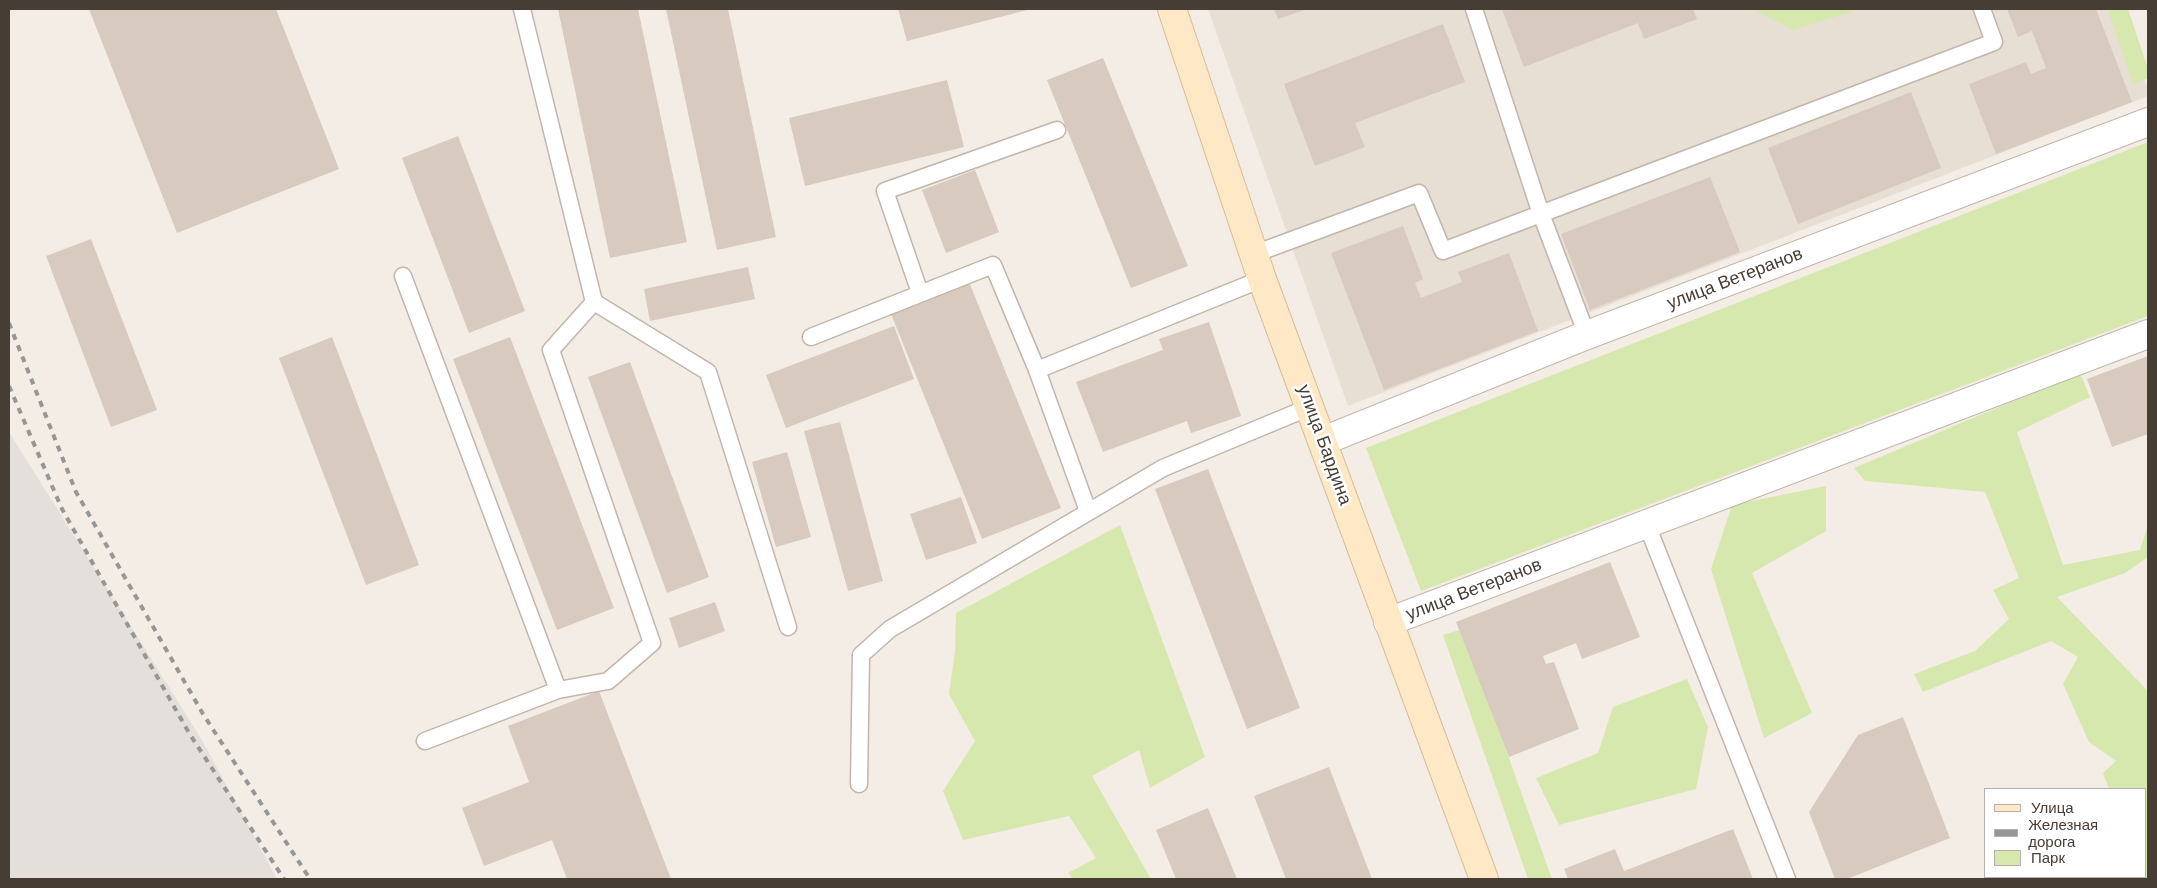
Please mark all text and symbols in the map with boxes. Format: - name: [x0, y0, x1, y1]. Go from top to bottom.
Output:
- street label: улица Ветеранов: [1664, 243, 1806, 315]
- street label: улица Бардина: [1292, 382, 1356, 508]
- street label: улица Ветеранов: [1403, 554, 1545, 626]
- legend: [1984, 788, 2147, 878]
- text: Улица: [2031, 799, 2074, 816]
- text: Железная дорога: [2028, 816, 2098, 850]
- text: Парк: [2031, 849, 2065, 866]

